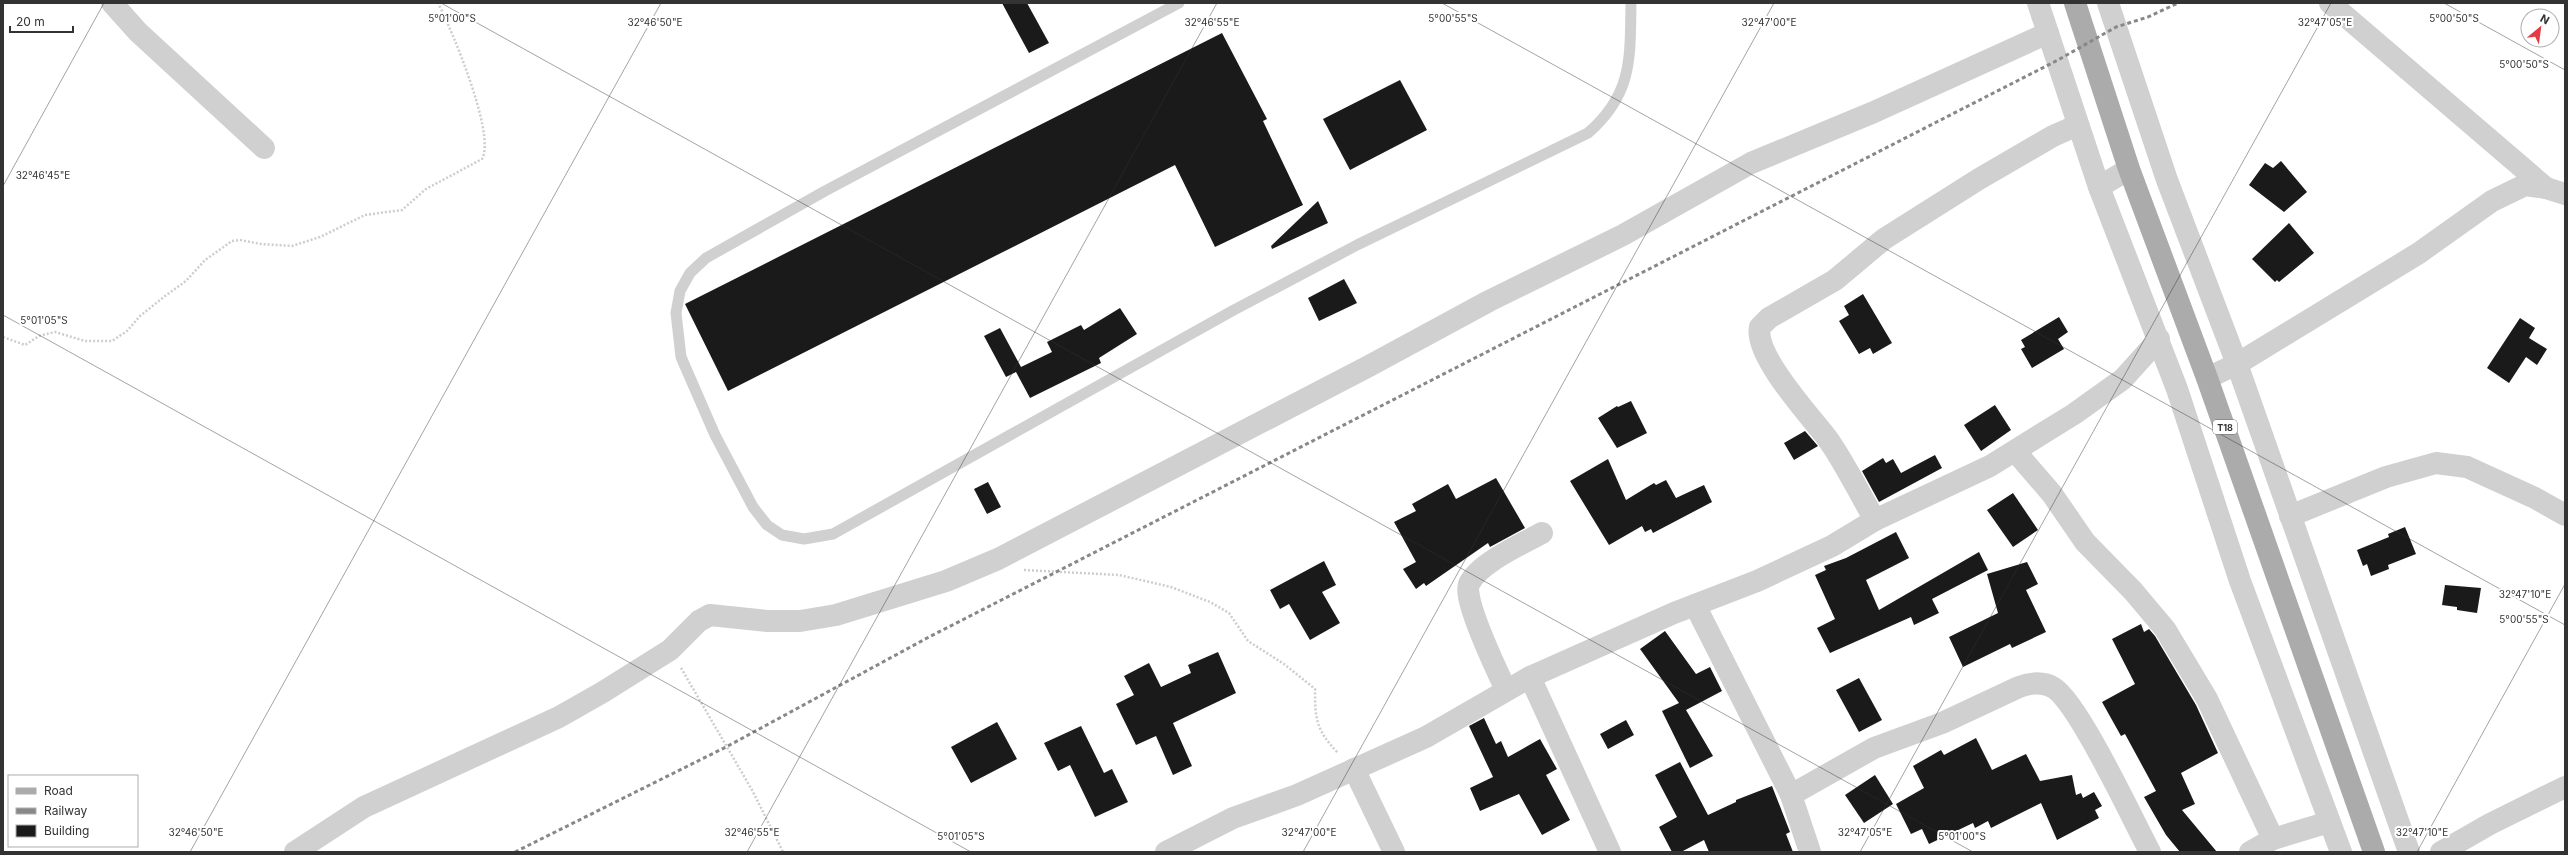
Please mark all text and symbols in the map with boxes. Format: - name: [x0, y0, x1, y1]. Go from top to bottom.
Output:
- scale bar: [10, 8, 73, 34]
- north arrow: [2520, 8, 2560, 48]
- text: N: [2538, 11, 2552, 27]
- text: 5°01'00"S: [428, 12, 476, 24]
- text: 5°00'55"S: [1428, 12, 1478, 24]
- text: 5°00'50"S: [2429, 12, 2479, 24]
- text: 20 m: [16, 14, 45, 29]
- text: 32°46'50"E: [627, 16, 683, 28]
- text: 32°46'55"E: [1185, 16, 1239, 28]
- text: 32°47'00"E: [1742, 16, 1796, 28]
- text: 32°47'05"E: [2298, 16, 2352, 28]
- text: 5°00'50"S: [2499, 58, 2549, 70]
- text: 32°46'45"E: [16, 169, 70, 181]
- text: 5°01'05"S: [20, 314, 68, 326]
- road number: T18: [2213, 420, 2237, 434]
- text: 32°47'10"E: [2499, 588, 2551, 600]
- text: 5°00'55"S: [2499, 613, 2549, 625]
- legend: [8, 775, 138, 847]
- text: Road: [44, 783, 73, 798]
- text: Railway: [44, 803, 88, 818]
- text: Building: [44, 823, 89, 838]
- text: 32°46'50"E: [168, 826, 224, 838]
- text: 32°46'55"E: [725, 826, 779, 838]
- text: 32°47'00"E: [1282, 826, 1336, 838]
- text: 32°47'05"E: [1838, 826, 1892, 838]
- text: 32°47'10"E: [2396, 826, 2448, 838]
- text: 5°01'05"S: [937, 830, 985, 842]
- text: 5°01'00"S: [1938, 830, 1986, 842]

